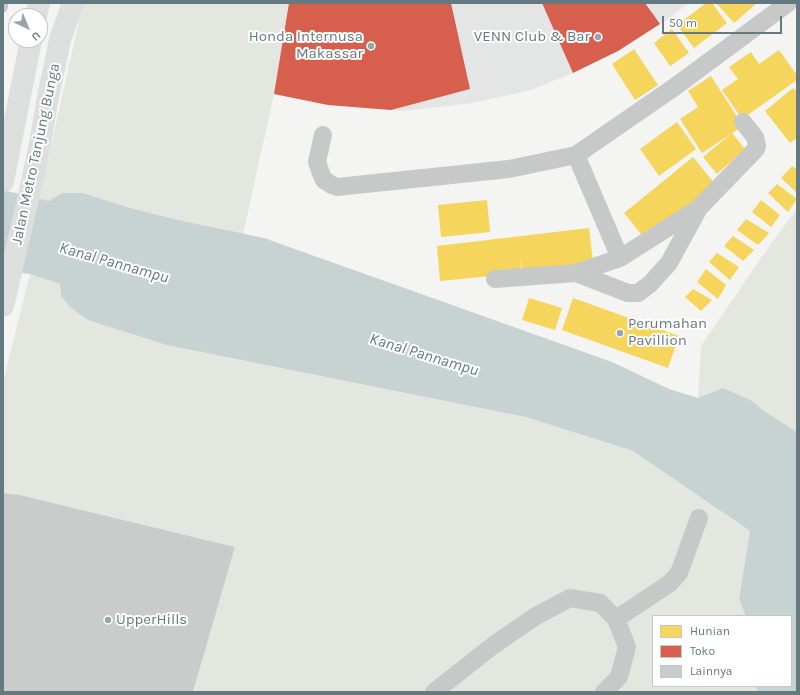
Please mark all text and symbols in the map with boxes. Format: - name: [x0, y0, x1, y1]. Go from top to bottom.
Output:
- north arrow: [8, 8, 48, 48]
- scale bar: [664, 8, 784, 34]
- text: 50 m: [669, 16, 697, 30]
- place label: Honda Internusa Makassar: [249, 28, 363, 63]
- place label: VENN Club & Bar: [474, 28, 590, 46]
- text: U: [29, 29, 43, 44]
- marker: VENN Club & Bar: [593, 32, 603, 42]
- marker: Honda Internusa Makassar: [366, 41, 376, 51]
- street label: Jalan Metro Tanjung Bunga: [8, 62, 64, 246]
- water label: Kanal Pannampu: [57, 238, 171, 288]
- place label: Perumahan Pavillion: [628, 315, 707, 350]
- marker: Perumahan Pavillion: [615, 328, 625, 338]
- water label: Kanal Pannampu: [367, 329, 481, 381]
- place label: UpperHills: [116, 611, 187, 629]
- marker: UpperHills: [103, 615, 113, 625]
- legend: [652, 615, 792, 687]
- text: Hunian: [690, 624, 730, 638]
- text: Toko: [690, 644, 715, 658]
- text: Lainnya: [690, 664, 732, 678]

